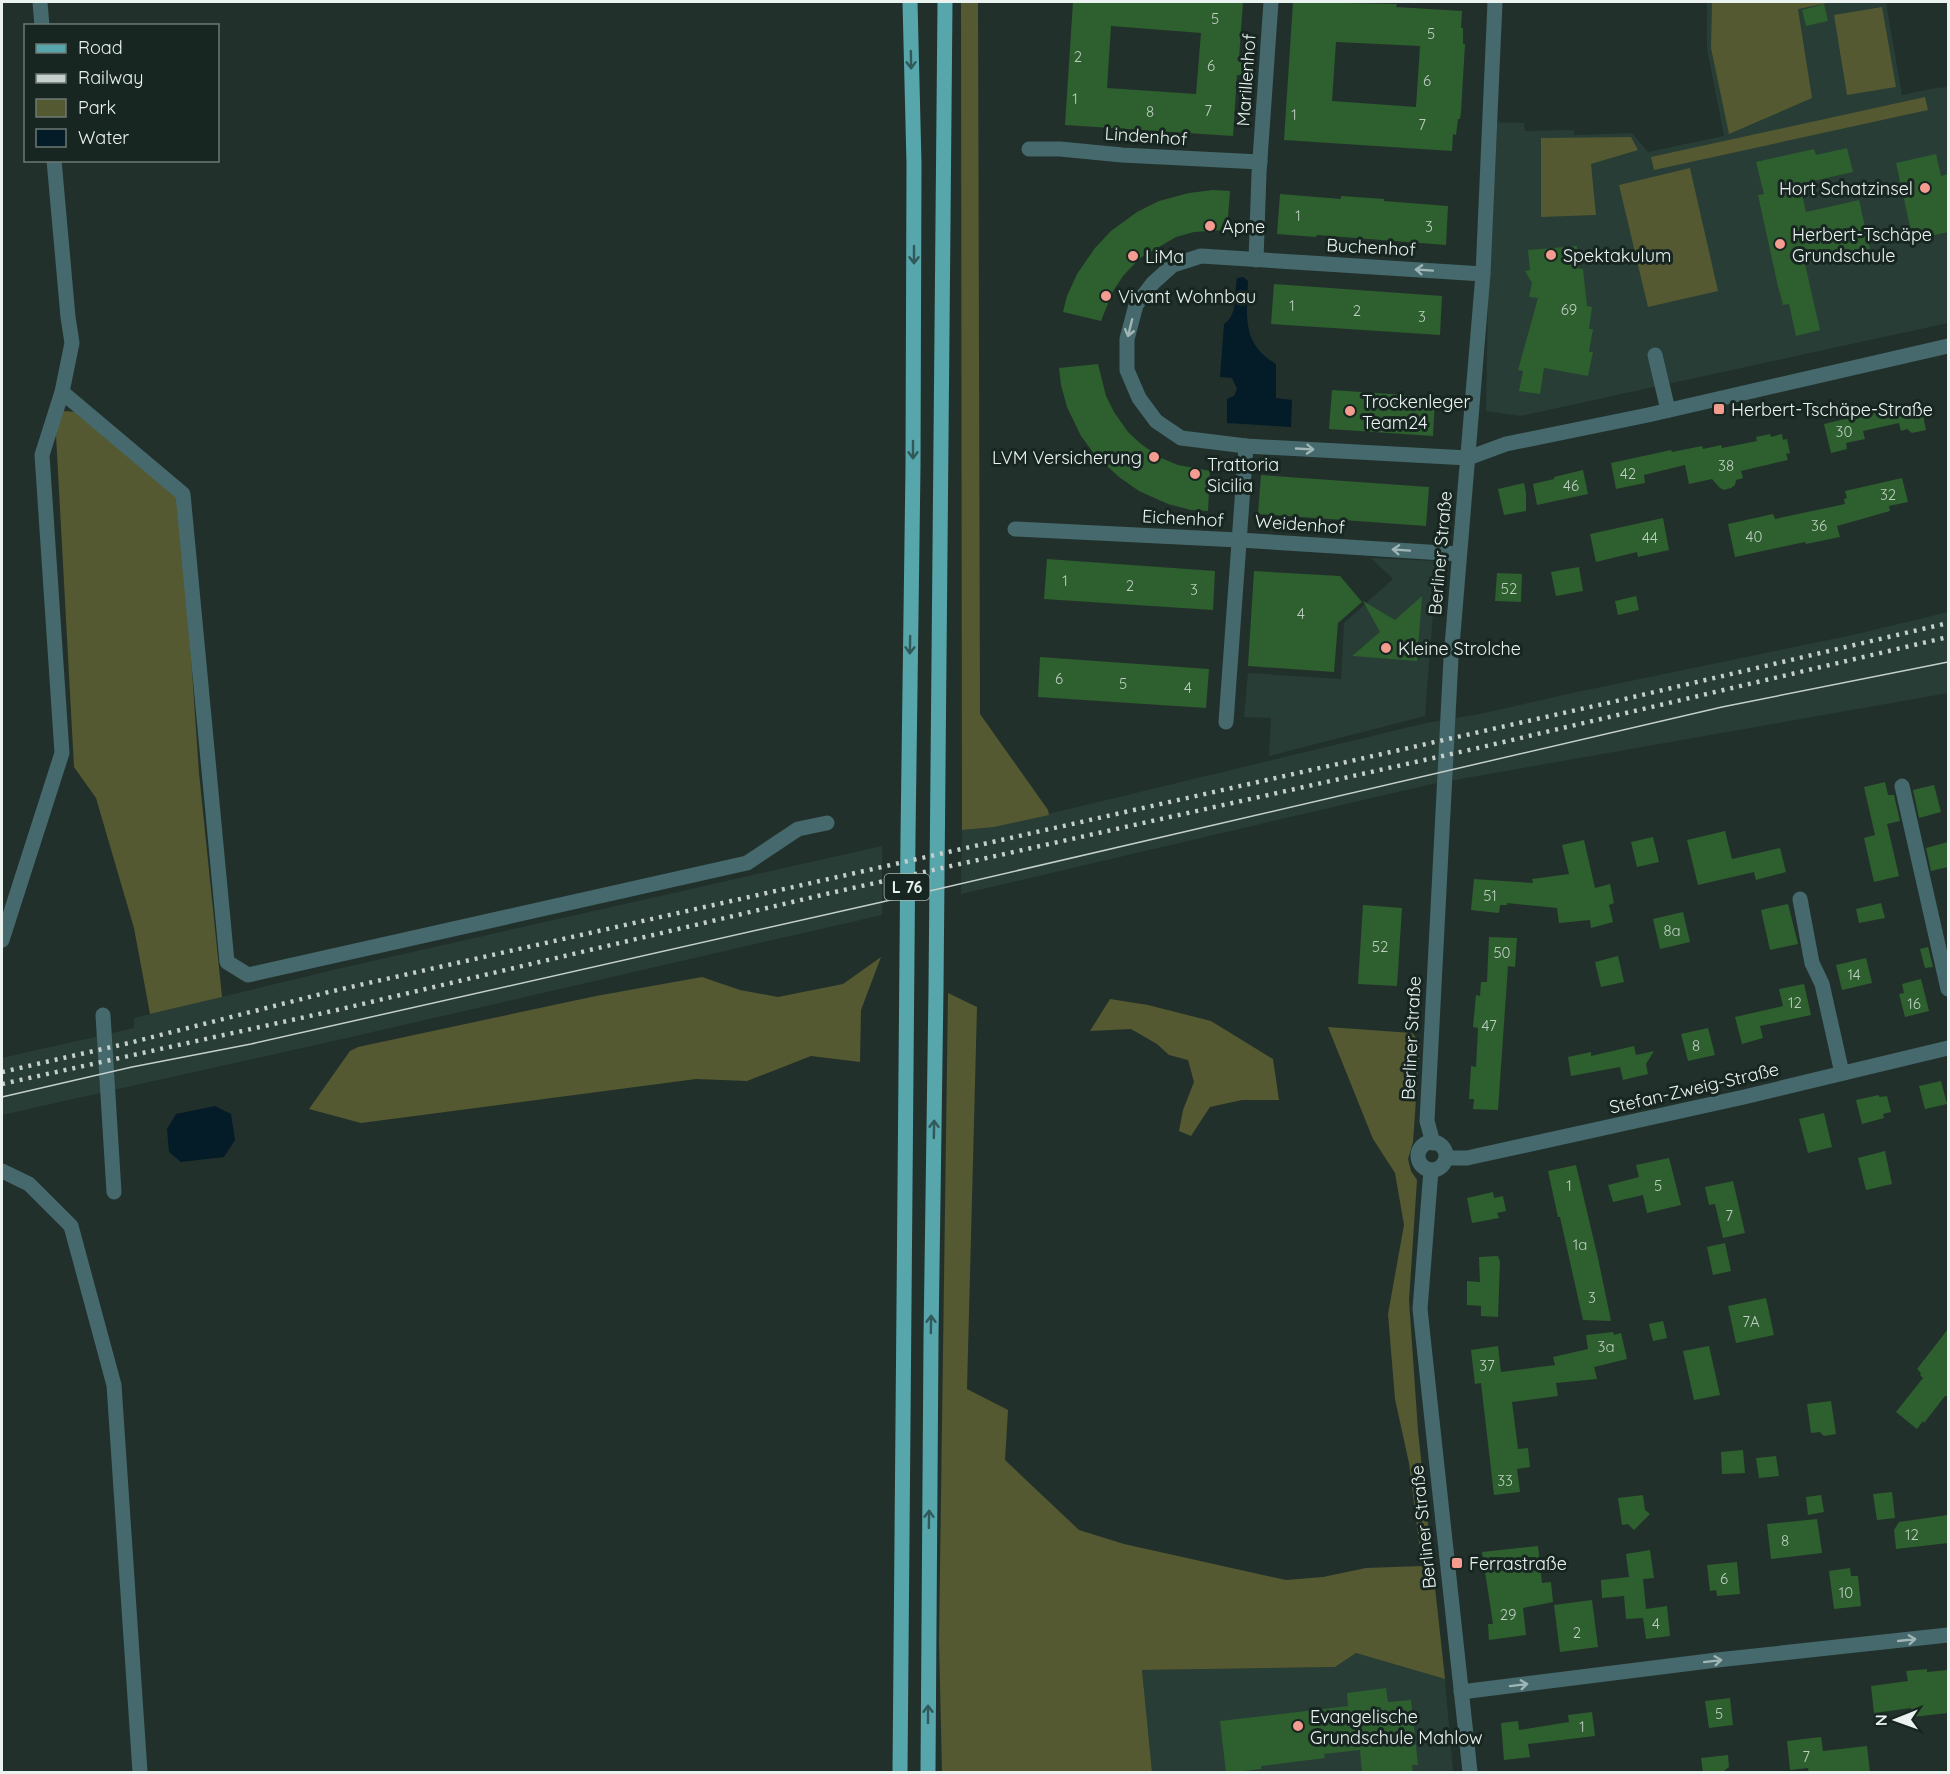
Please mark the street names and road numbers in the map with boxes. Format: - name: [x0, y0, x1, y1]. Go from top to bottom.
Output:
- street label: Marillenhof: [1231, 32, 1261, 127]
- street label: Lindenhof: [1104, 122, 1189, 150]
- street label: Buchenhof: [1326, 233, 1417, 261]
- street label: Berliner Straße: [1423, 490, 1457, 616]
- street label: Eichenhof: [1142, 504, 1225, 532]
- street label: Weidenhof: [1254, 509, 1346, 539]
- road number: L 76: [884, 874, 930, 900]
- street label: Berliner Straße: [1396, 975, 1426, 1101]
- street label: Stefan-Zweig-Straße: [1607, 1057, 1781, 1119]
- street label: Berliner Straße: [1405, 1464, 1441, 1590]

